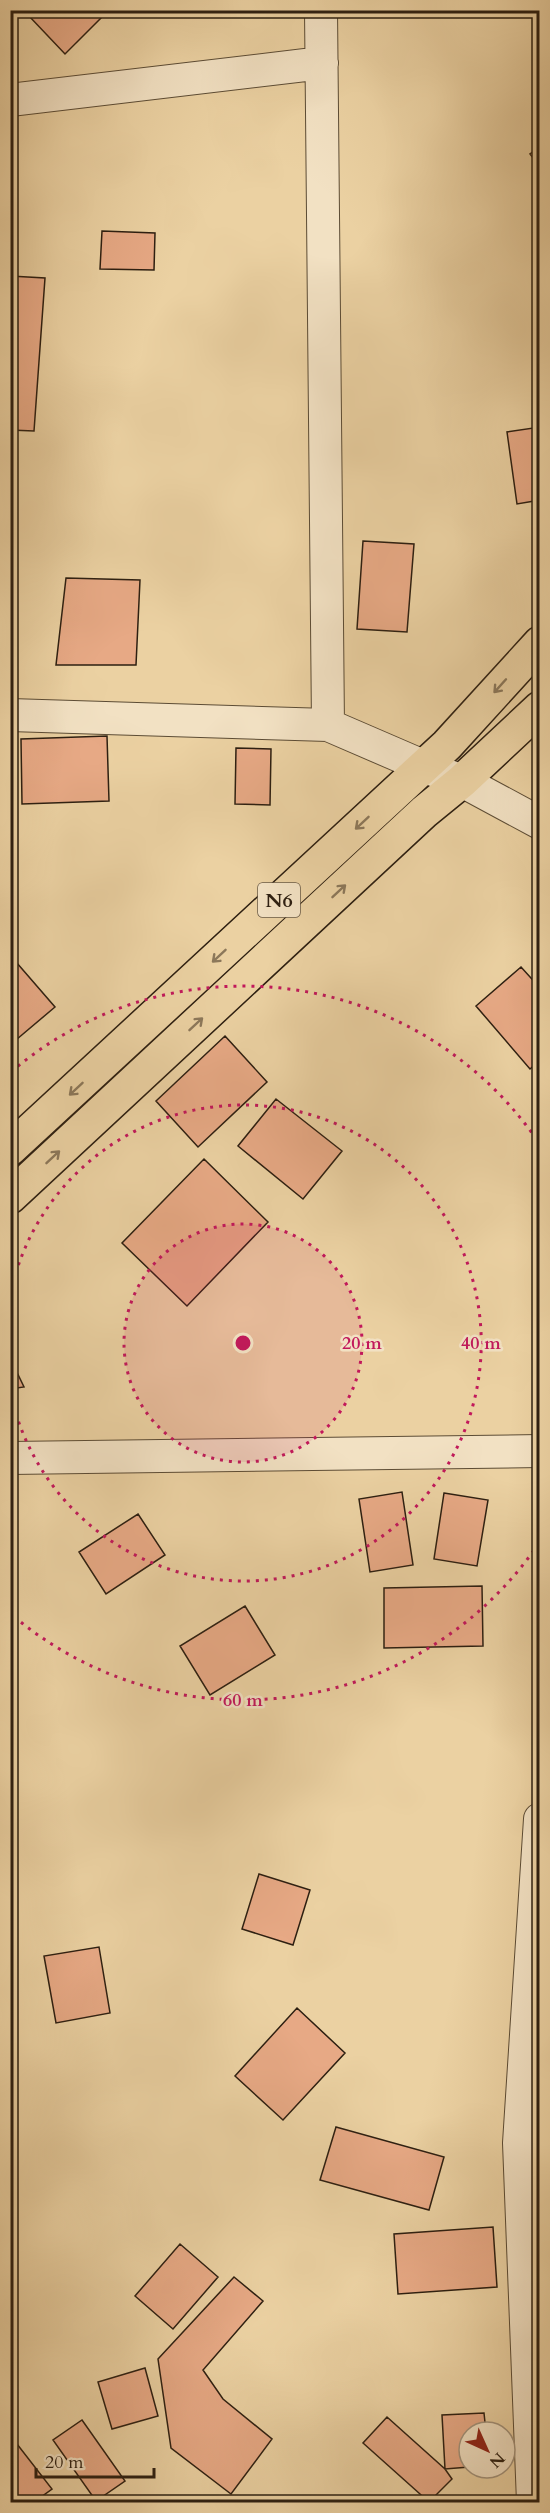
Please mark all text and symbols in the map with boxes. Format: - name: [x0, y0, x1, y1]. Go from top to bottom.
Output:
- one-way arrow: [493, 679, 507, 694]
- one-way arrow: [354, 816, 369, 830]
- road number: N6: [258, 883, 300, 917]
- one-way arrow: [331, 884, 346, 899]
- one-way arrow: [211, 949, 226, 963]
- one-way arrow: [188, 1017, 203, 1031]
- one-way arrow: [69, 1081, 84, 1095]
- one-way arrow: [46, 1150, 61, 1164]
- text: 20 m: [342, 1331, 382, 1356]
- text: 40 m: [461, 1331, 501, 1356]
- centre of rings: [233, 1333, 253, 1353]
- text: 60 m: [223, 1688, 263, 1713]
- north arrow: [457, 2420, 517, 2480]
- scale bar: [36, 2441, 154, 2479]
- text: N: [484, 2447, 510, 2473]
- text: 20 m: [45, 2450, 84, 2475]

